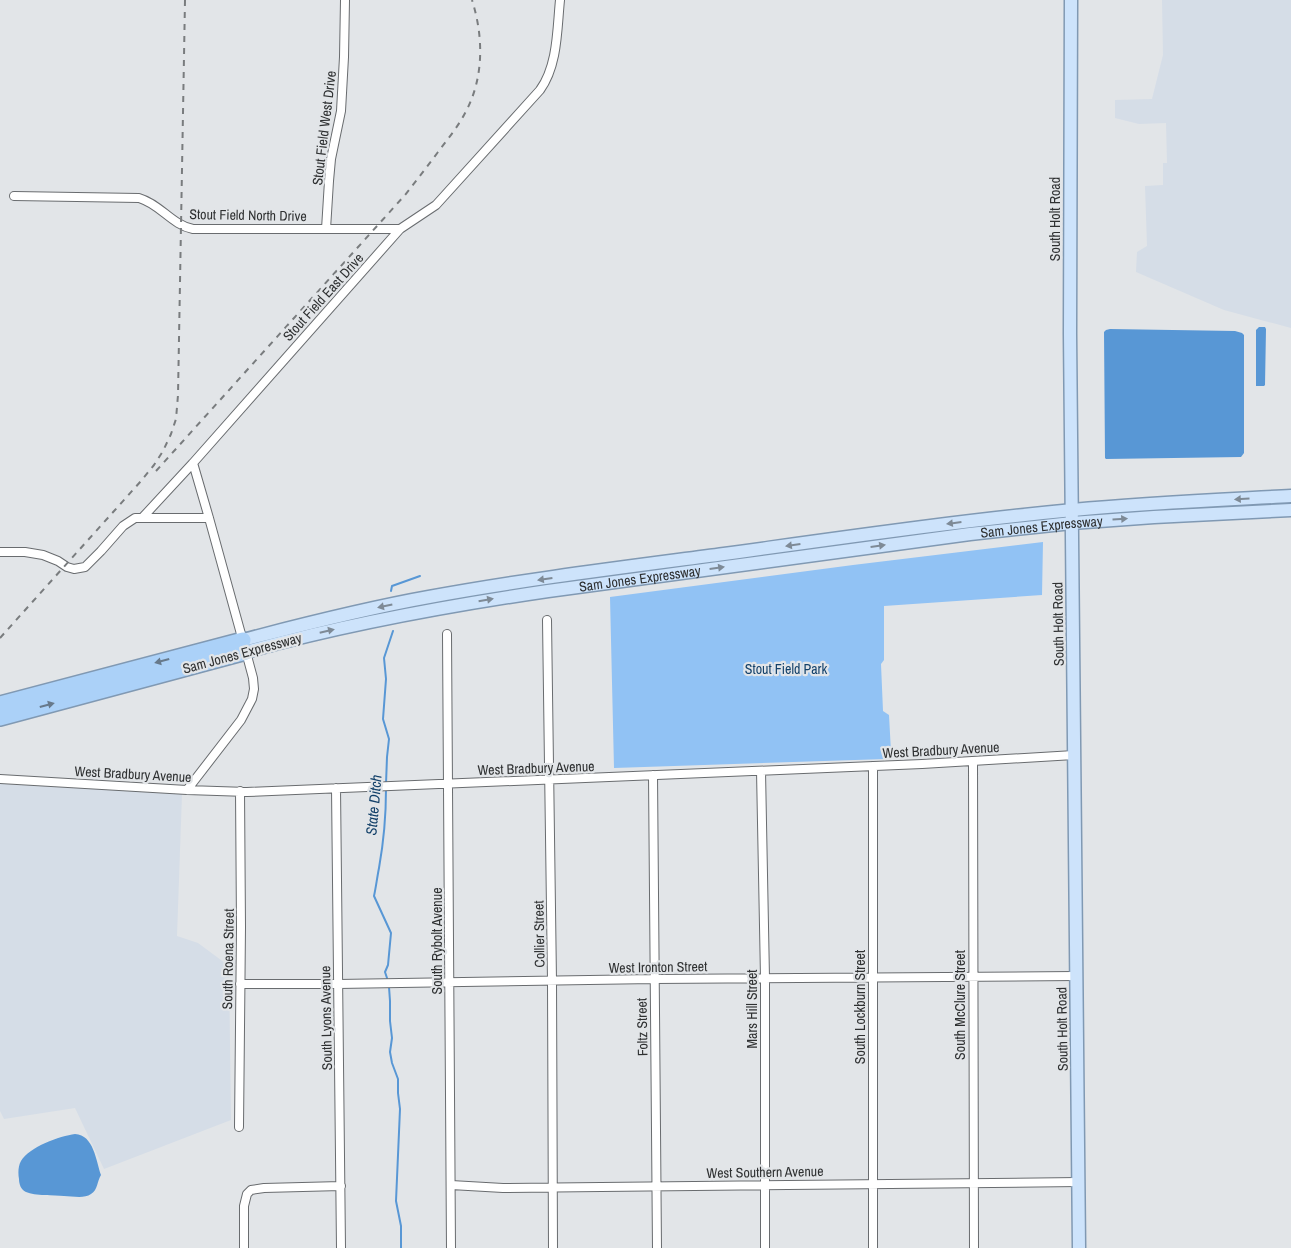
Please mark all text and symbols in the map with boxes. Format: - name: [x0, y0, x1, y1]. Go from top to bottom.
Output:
- street label: Stout Field West Drive: [308, 70, 340, 186]
- street label: South Holt Road: [1046, 177, 1064, 261]
- street label: Stout Field North Drive: [189, 205, 307, 225]
- street label: Stout Field East Drive: [279, 249, 367, 345]
- one-way arrow: [1234, 495, 1250, 503]
- street label: Sam Jones Expressway: [979, 512, 1103, 542]
- one-way arrow: [1113, 515, 1129, 523]
- one-way arrow: [946, 519, 962, 527]
- one-way arrow: [784, 541, 800, 549]
- one-way arrow: [870, 542, 886, 550]
- street label: Sam Jones Expressway: [578, 561, 702, 596]
- one-way arrow: [709, 564, 725, 572]
- one-way arrow: [537, 575, 553, 583]
- street label: South Holt Road: [1048, 582, 1068, 666]
- one-way arrow: [479, 596, 495, 604]
- one-way arrow: [377, 602, 393, 610]
- one-way arrow: [320, 627, 335, 635]
- street label: Sam Jones Expressway: [181, 628, 304, 678]
- one-way arrow: [154, 658, 169, 666]
- park label: Stout Field Park: [745, 660, 827, 678]
- one-way arrow: [40, 701, 55, 709]
- street label: West Bradbury Avenue: [882, 738, 1000, 762]
- street label: West Bradbury Avenue: [477, 757, 595, 779]
- street label: West Bradbury Avenue: [74, 762, 192, 786]
- water label: State Ditch: [360, 774, 387, 836]
- street label: South Rybolt Avenue: [428, 887, 446, 995]
- street label: Collier Street: [529, 900, 549, 968]
- street label: South Roena Street: [218, 908, 238, 1010]
- street label: South Lockburn Street: [851, 950, 869, 1064]
- street label: South McClure Street: [951, 950, 969, 1060]
- street label: West Ironton Street: [608, 957, 708, 977]
- street label: South Lyons Avenue: [316, 965, 336, 1071]
- street label: Mars Hill Street: [743, 969, 761, 1049]
- street label: South Holt Road: [1052, 987, 1072, 1071]
- street label: Foltz Street: [632, 998, 652, 1056]
- street label: West Southern Avenue: [706, 1162, 824, 1182]

